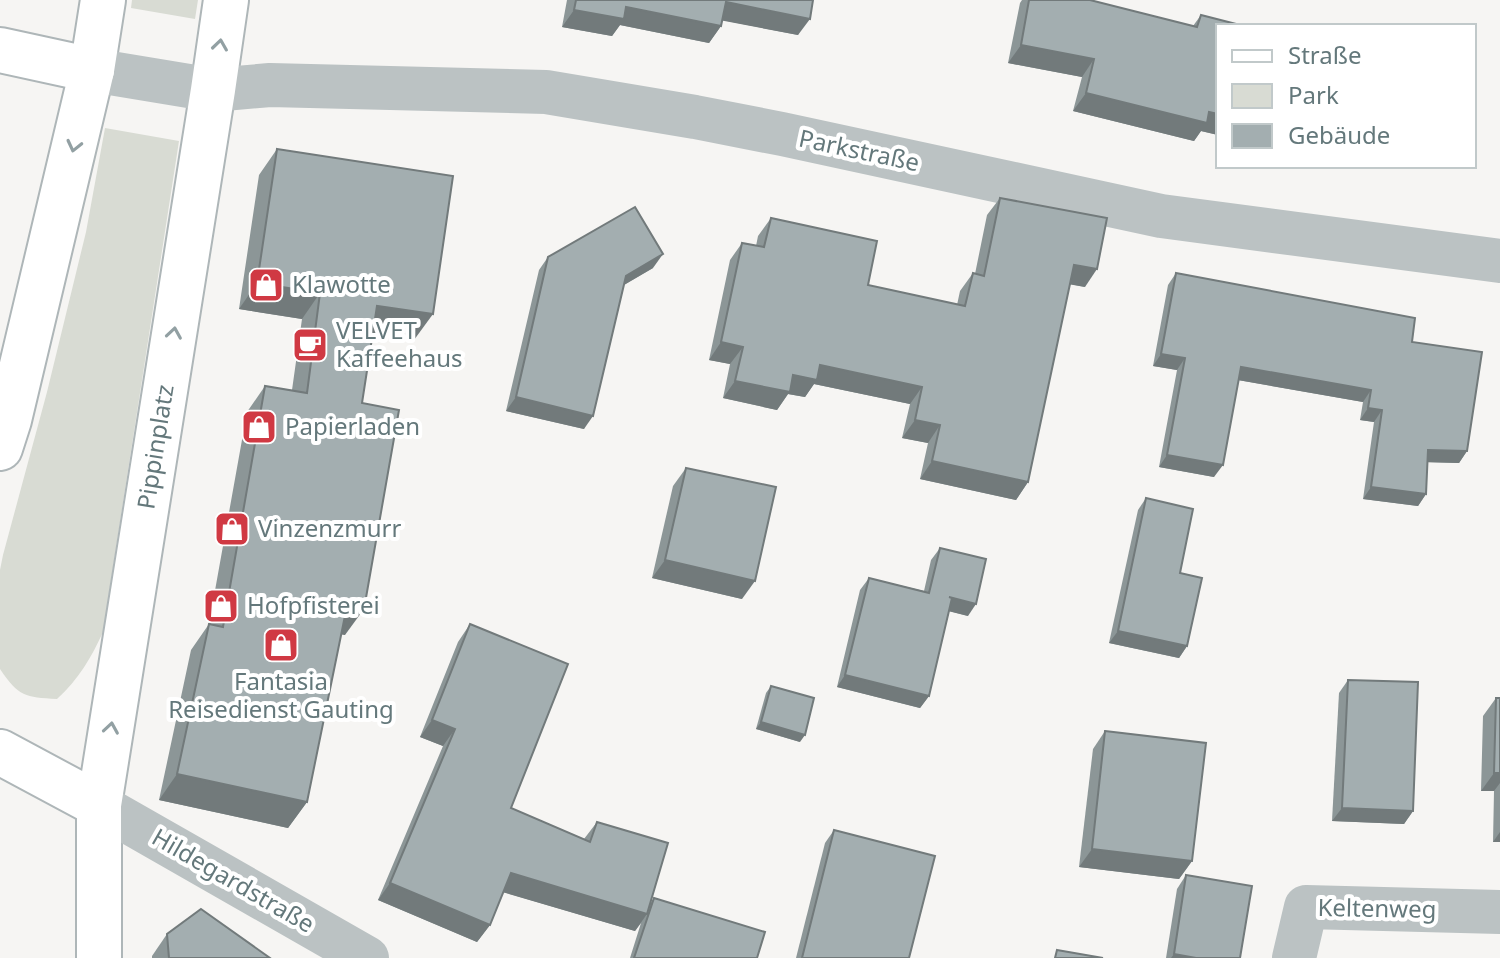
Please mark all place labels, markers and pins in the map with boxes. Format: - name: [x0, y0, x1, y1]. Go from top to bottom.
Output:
- shop icon: Klawotte: [247, 266, 285, 304]
- place label: Klawotte: [292, 267, 391, 300]
- place label: VELVET Kaffeehaus: [336, 313, 463, 374]
- cafe icon: VELVET Kaffeehaus: [291, 326, 329, 364]
- shop icon: Papierladen: [240, 408, 278, 446]
- place label: Papierladen: [285, 409, 420, 442]
- shop icon: Vinzenzmurr: [213, 510, 251, 548]
- place label: Vinzenzmurr: [258, 511, 402, 544]
- shop icon: Hofpfisterei: [202, 587, 240, 625]
- place label: Hofpfisterei: [247, 588, 380, 621]
- shop icon: Fantasia Reisedienst Gauting: [262, 626, 300, 664]
- place label: Fantasia Reisedienst Gauting: [168, 664, 394, 725]

